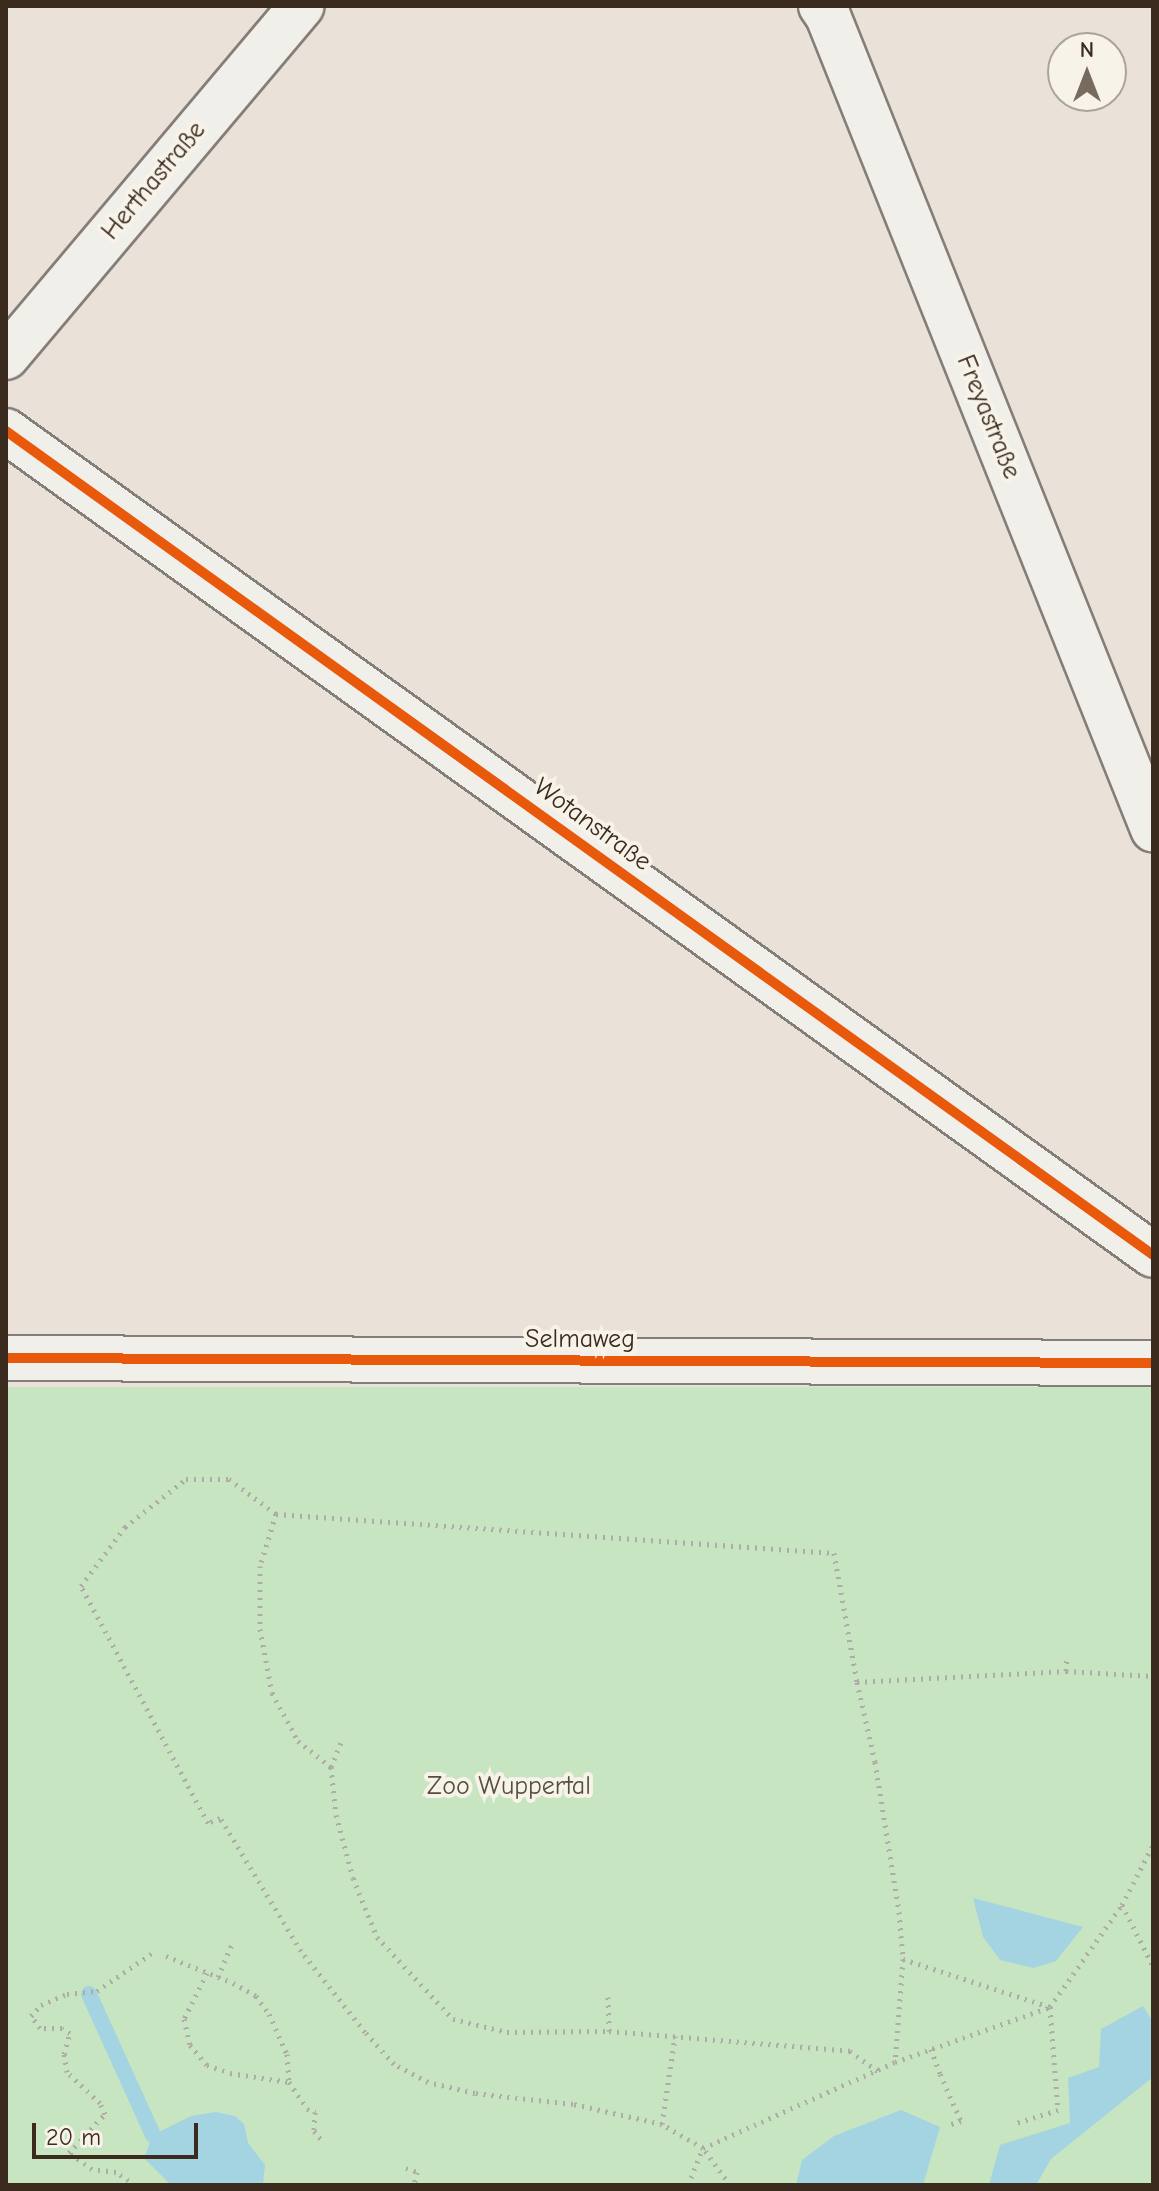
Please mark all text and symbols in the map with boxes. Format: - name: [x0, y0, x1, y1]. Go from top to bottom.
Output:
- north arrow: [1047, 32, 1127, 112]
- text: N: [1080, 37, 1094, 63]
- street label: Herthastraße: [95, 115, 213, 247]
- street label: Freyastraße: [949, 351, 1027, 483]
- street label: Wotanstraße: [527, 772, 657, 878]
- street label: Selmaweg: [525, 1324, 635, 1356]
- park label: Zoo Wuppertal: [427, 1771, 591, 1803]
- scale bar: [36, 2107, 202, 2157]
- text: 20 m: [46, 2123, 101, 2151]

